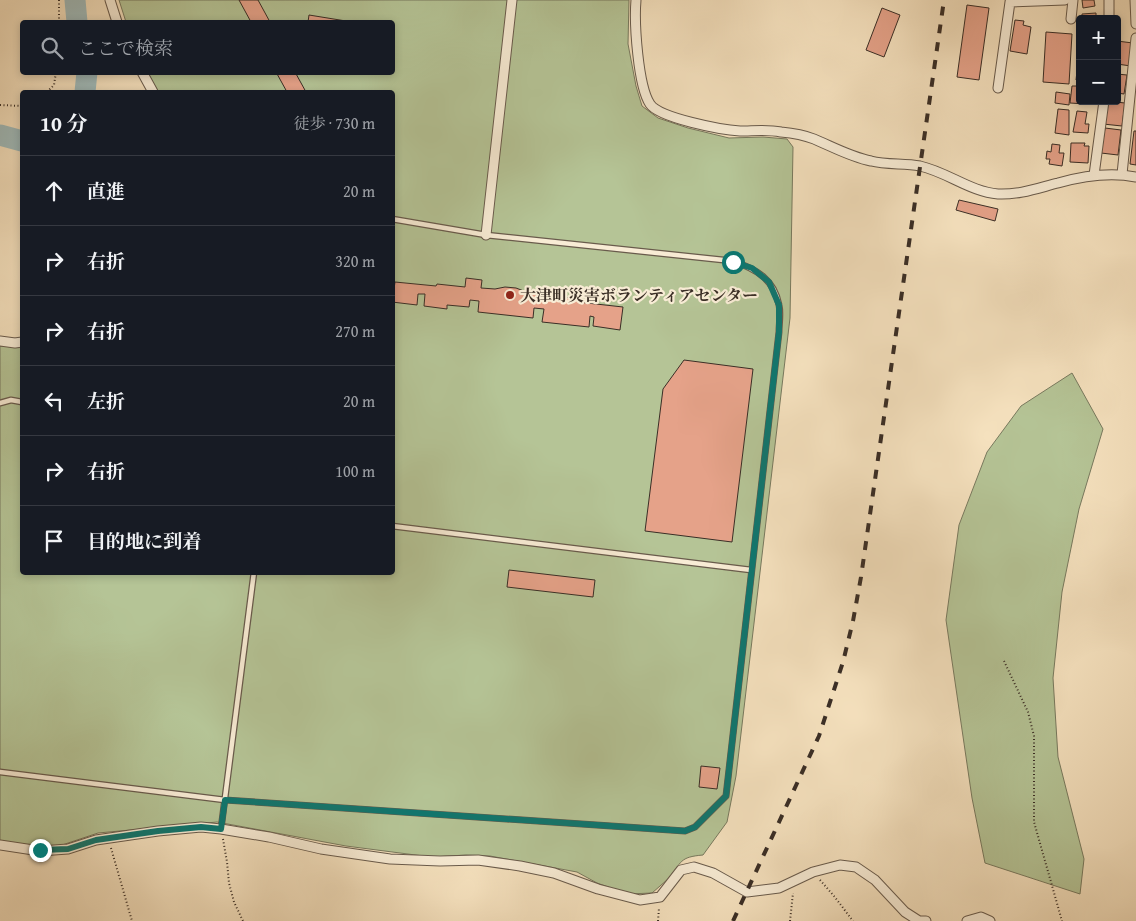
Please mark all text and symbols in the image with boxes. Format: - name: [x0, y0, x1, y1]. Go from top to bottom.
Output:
- map controls: [1076, 15, 1121, 105]
- button: +: [1076, 15, 1121, 60]
- search box: [20, 20, 395, 75]
- icon: search: [38, 34, 66, 62]
- text: ここで検索: [78, 34, 173, 62]
- button: −: [1076, 60, 1121, 105]
- text: 10 分: [40, 108, 87, 139]
- text: 徒歩 · 730 m: [294, 111, 375, 135]
- icon: ahead: [40, 177, 68, 205]
- text: 直進: [87, 177, 125, 205]
- text: 20 m: [343, 179, 375, 203]
- icon: right: [40, 247, 68, 275]
- text: 右折: [87, 247, 125, 275]
- text: 320 m: [335, 249, 375, 273]
- route start: [722, 251, 745, 274]
- place label: 大津町災害ボランティアセンター: [520, 283, 758, 307]
- marker: 大津町災害ボランティアセンター: [504, 289, 516, 301]
- icon: right: [40, 317, 68, 345]
- text: 右折: [87, 317, 125, 345]
- text: 270 m: [335, 319, 375, 343]
- icon: left: [40, 387, 68, 415]
- text: 左折: [87, 387, 125, 415]
- text: 20 m: [343, 389, 375, 413]
- icon: right: [40, 457, 68, 485]
- text: 右折: [87, 457, 125, 485]
- text: 100 m: [335, 459, 375, 483]
- icon: arrive: [40, 527, 68, 555]
- text: 目的地に到着: [87, 527, 201, 555]
- route end: [29, 839, 52, 862]

